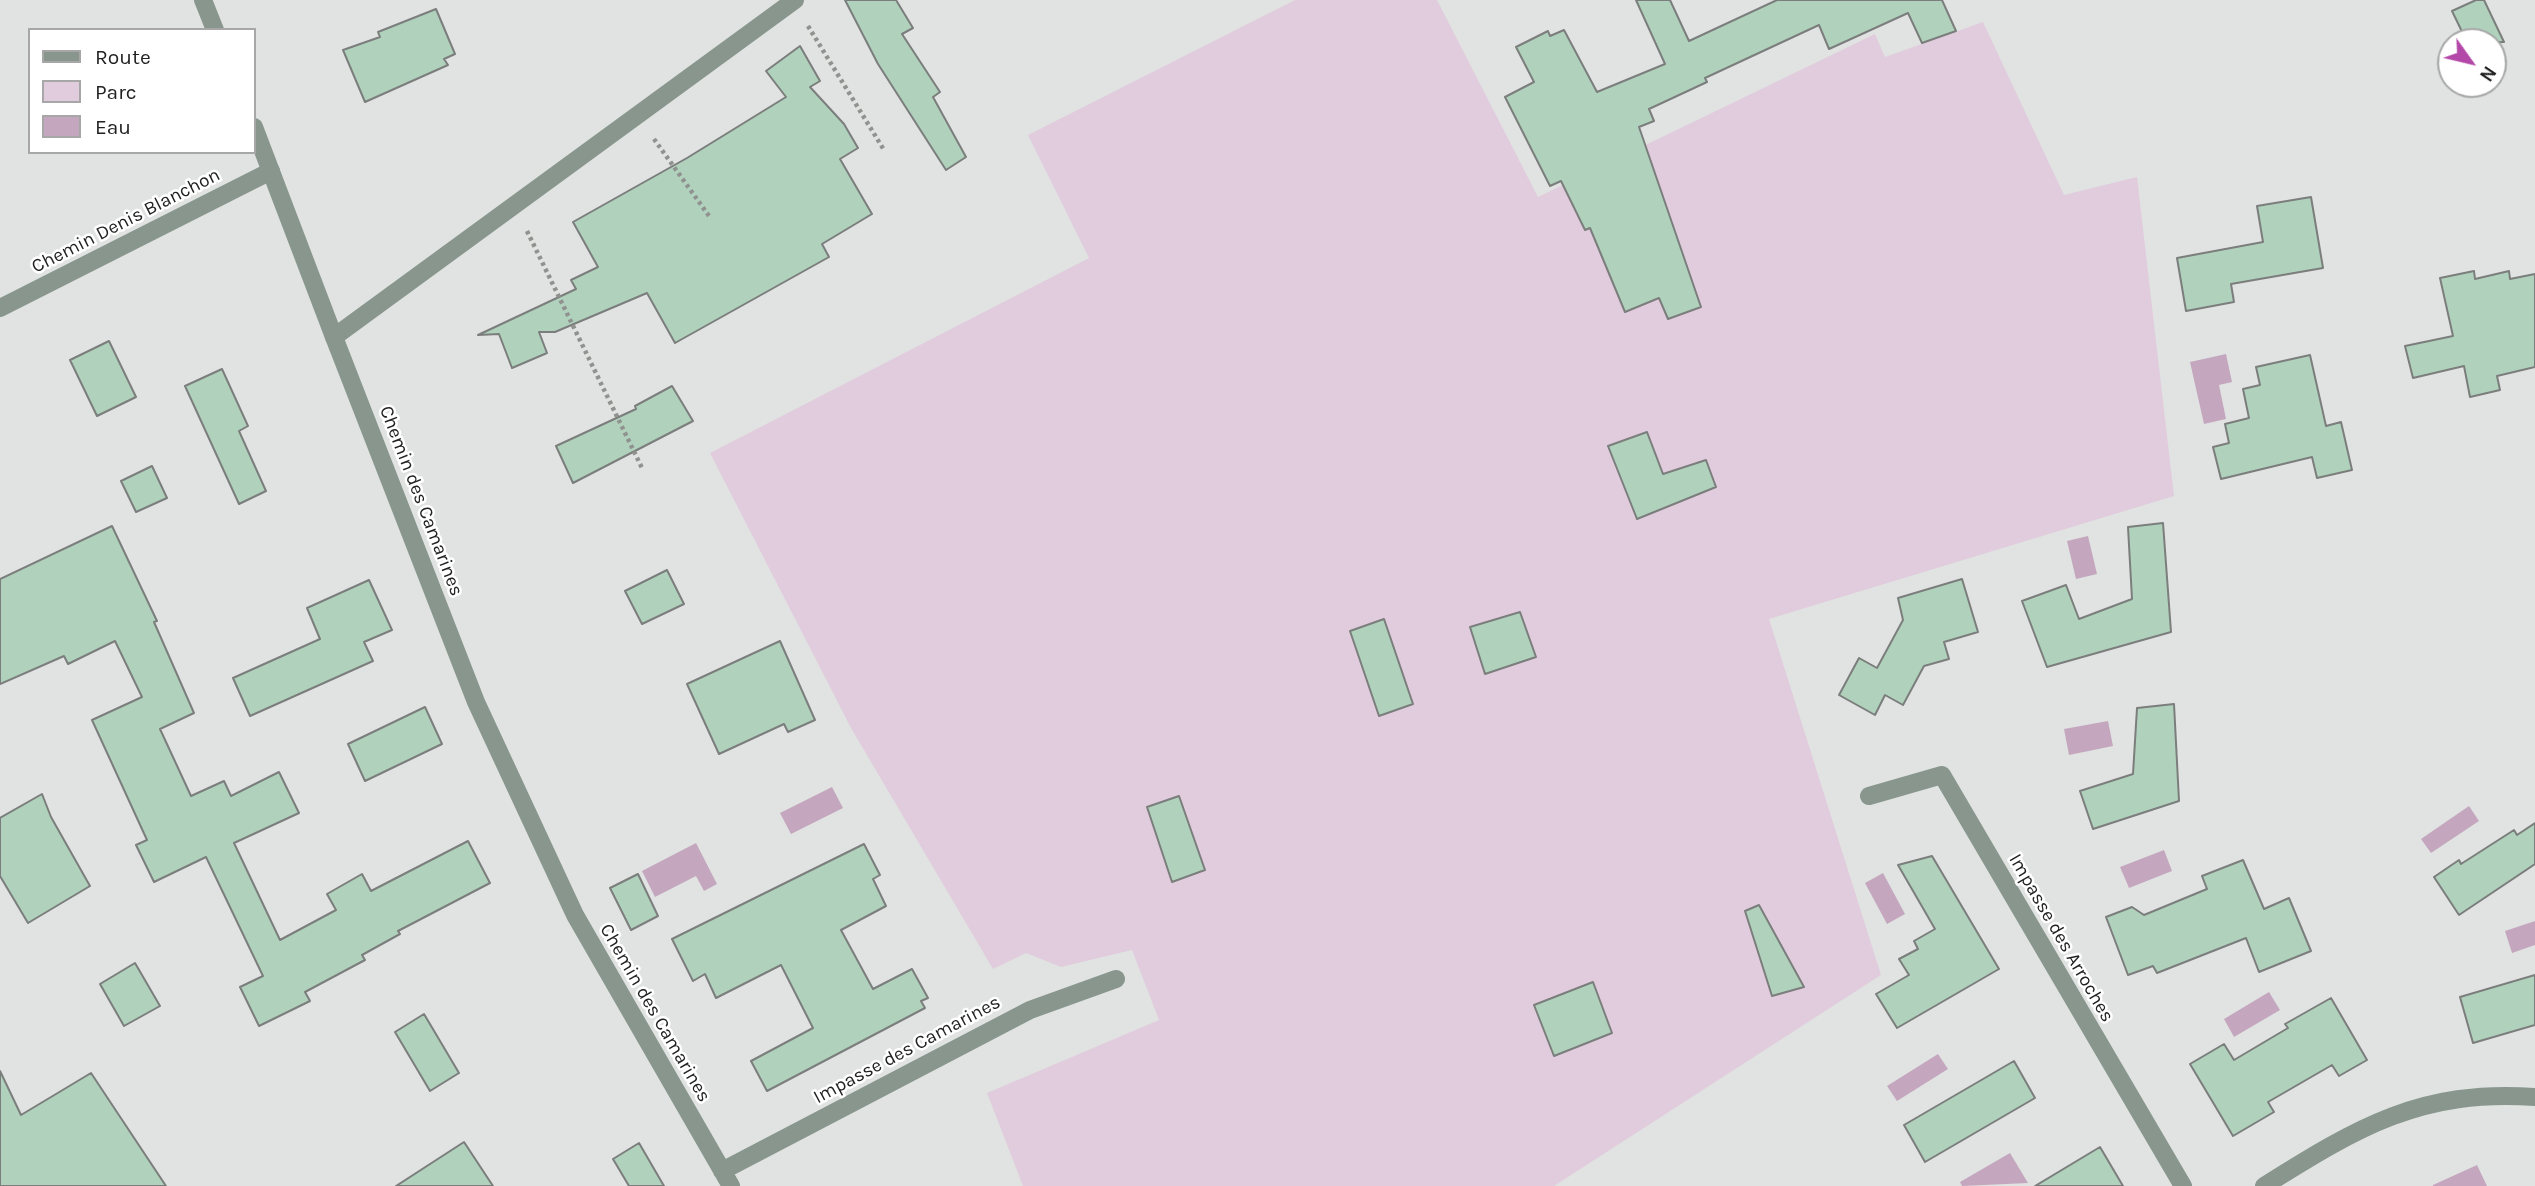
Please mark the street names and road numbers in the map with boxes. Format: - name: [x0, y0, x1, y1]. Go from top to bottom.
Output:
- street label: Chemin Denis Blanchon: [28, 164, 224, 278]
- street label: Chemin des Camarines: [374, 403, 468, 599]
- street label: Impasse des Arroches: [2004, 850, 2118, 1026]
- street label: Chemin des Camarines: [595, 920, 715, 1106]
- street label: Impasse des Camarines: [810, 991, 1004, 1109]

